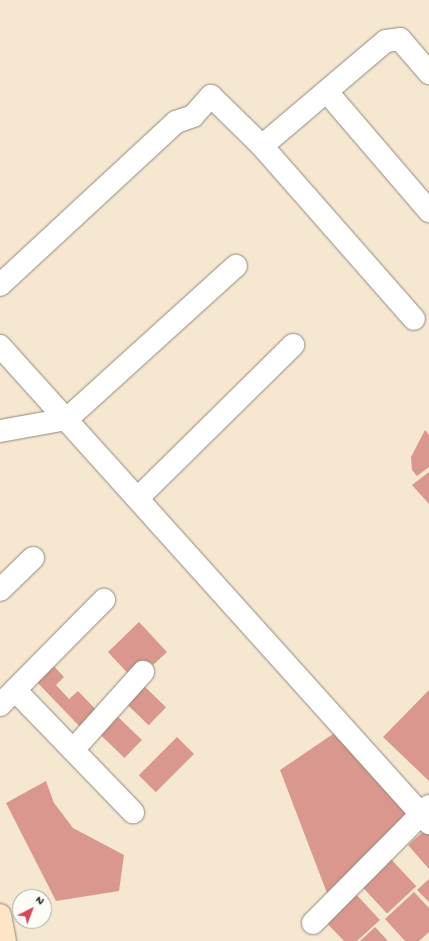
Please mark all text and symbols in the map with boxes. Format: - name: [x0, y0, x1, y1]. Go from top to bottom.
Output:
- north arrow: [12, 889, 52, 929]
- text: N: [33, 894, 46, 908]

